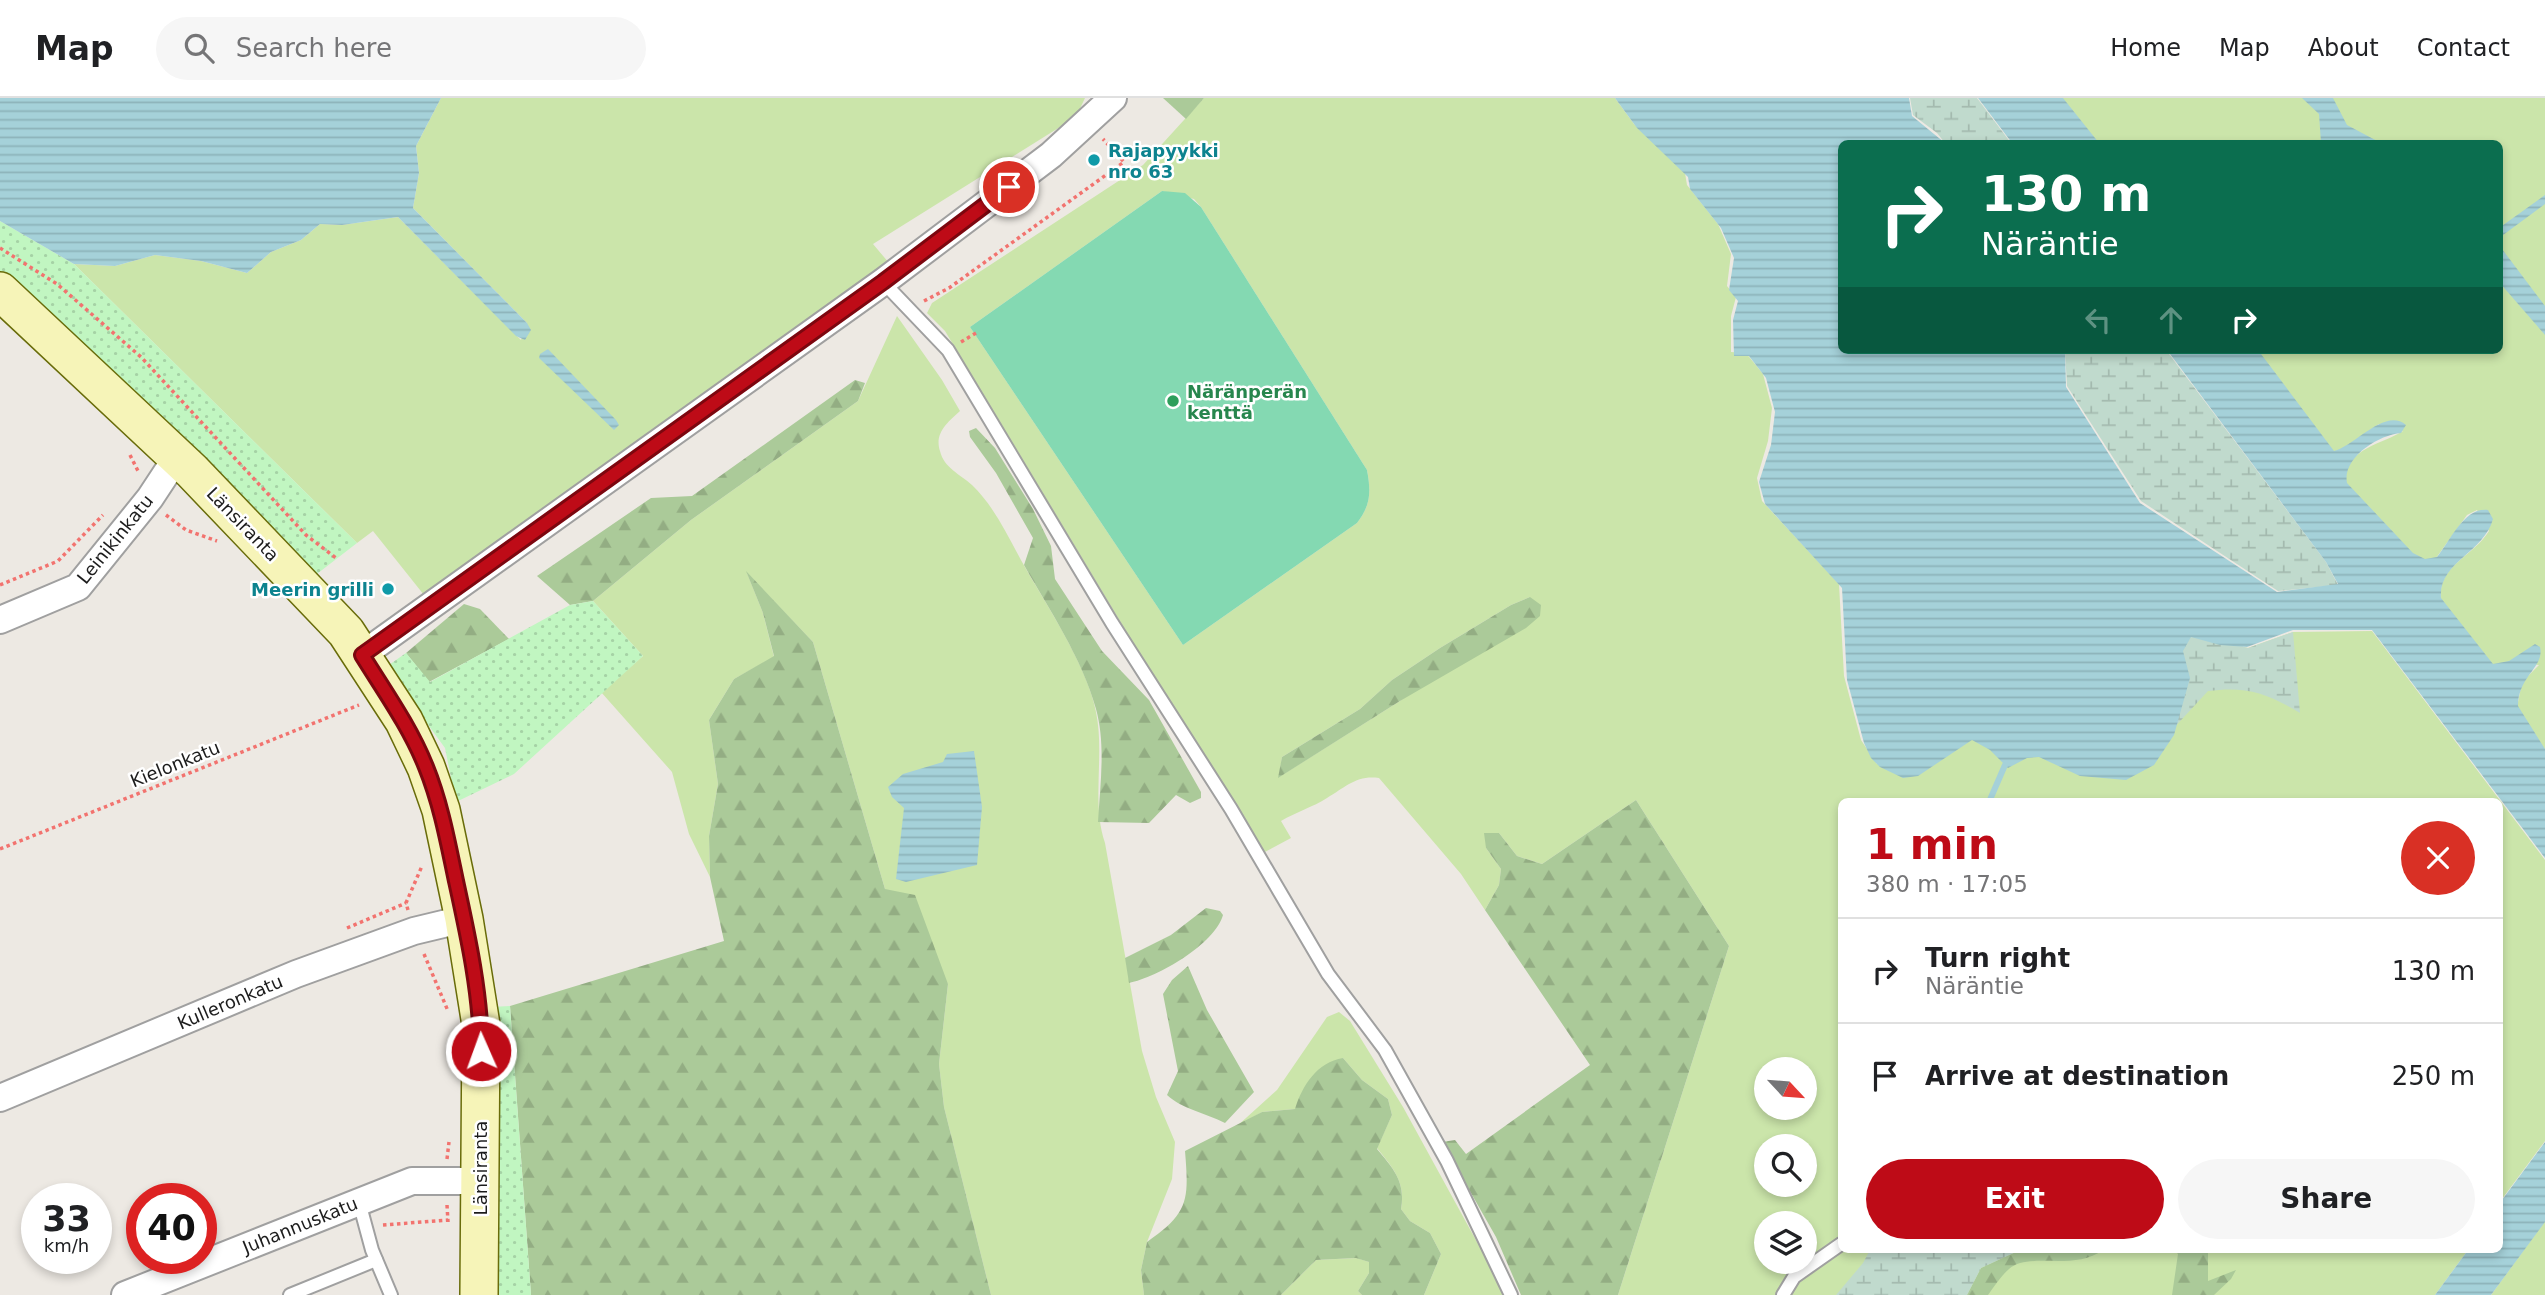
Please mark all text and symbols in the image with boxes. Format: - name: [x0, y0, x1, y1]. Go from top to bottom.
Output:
- search box: [156, 17, 646, 80]
- text: Map: [35, 29, 114, 68]
- icon: search: [180, 29, 218, 67]
- text: Search here: [236, 33, 392, 63]
- text: Home: [2110, 34, 2181, 62]
- text: Map: [2219, 34, 2270, 62]
- text: About: [2308, 34, 2379, 62]
- text: Contact: [2417, 34, 2510, 62]
- place label: Rajapyykki nro 63: [1108, 140, 1219, 182]
- marker: Rajapyykki nro 63: [1086, 152, 1102, 168]
- pin: [979, 157, 1039, 217]
- text: 130 m: [1981, 166, 2151, 223]
- icon: arrive: [990, 168, 1028, 206]
- icon: right: [1866, 168, 1957, 259]
- text: Näräntie: [1981, 225, 2119, 263]
- icon: left: [2079, 301, 2117, 339]
- icon: ahead: [2152, 301, 2190, 339]
- icon: right: [2225, 301, 2263, 339]
- place label: Näränperän kenttä: [1187, 381, 1307, 423]
- marker: Näränperän kenttä: [1165, 393, 1181, 409]
- street label: Länsiranta: [203, 483, 283, 565]
- street label: Leinikinkatu: [73, 490, 157, 588]
- place label: Meerin grilli: [251, 579, 374, 600]
- marker: Meerin grilli: [380, 581, 396, 597]
- street label: Kielonkatu: [127, 736, 223, 792]
- text: 1 min: [1866, 820, 1998, 869]
- button: close: [2401, 821, 2475, 895]
- text: 380 m · 17:05: [1866, 871, 2028, 897]
- text: Turn right: [1925, 943, 2070, 973]
- icon: right: [1866, 952, 1904, 990]
- text: 130 m: [2392, 956, 2475, 986]
- street label: Kulleronkatu: [174, 970, 286, 1034]
- text: Näräntie: [1925, 973, 2024, 999]
- position arrow: [444, 1014, 518, 1088]
- north arrow: [1754, 1057, 1816, 1120]
- map controls: [1754, 1057, 1817, 1274]
- icon: arrive: [1866, 1057, 1904, 1095]
- text: Arrive at destination: [1925, 1061, 2229, 1091]
- text: 250 m: [2392, 1061, 2475, 1091]
- street label: Länsiranta: [470, 1121, 491, 1215]
- button: search: [1754, 1134, 1817, 1197]
- button: Exit: [1866, 1159, 2164, 1239]
- button: Share: [2178, 1159, 2475, 1239]
- speed limit sign: 40: [126, 1183, 217, 1274]
- street label: Juhannuskatu: [238, 1192, 361, 1258]
- text: 33: [42, 1199, 91, 1239]
- button: layers: [1754, 1211, 1817, 1274]
- text: km/h: [44, 1235, 89, 1256]

